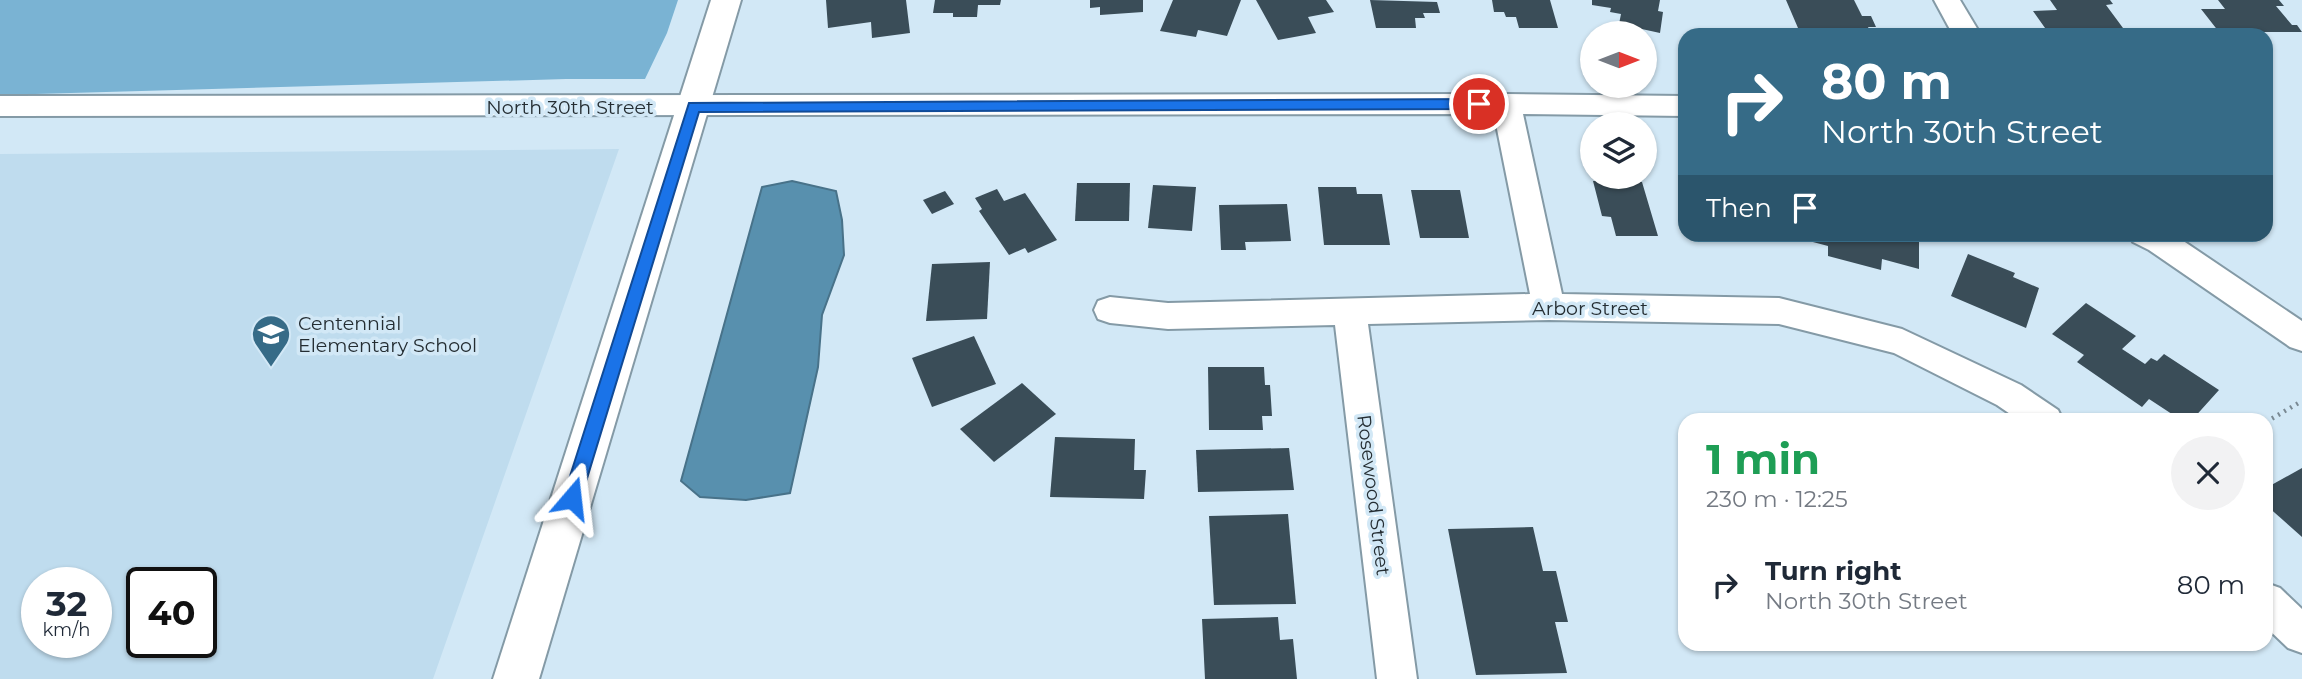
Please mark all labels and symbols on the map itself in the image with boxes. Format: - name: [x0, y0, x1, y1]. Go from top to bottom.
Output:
- north arrow: [1580, 21, 1657, 98]
- pin: [1449, 74, 1509, 134]
- street label: North 30th Street: [486, 96, 654, 119]
- street label: Arbor Street: [1532, 297, 1648, 320]
- place label: Centennial Elementary School: [298, 312, 477, 357]
- school or university icon: Centennial Elementary School: [250, 313, 292, 368]
- street label: Rosewood Street: [1352, 413, 1395, 577]
- position arrow: [535, 461, 609, 535]
- speed limit sign: 40: [126, 567, 217, 658]

